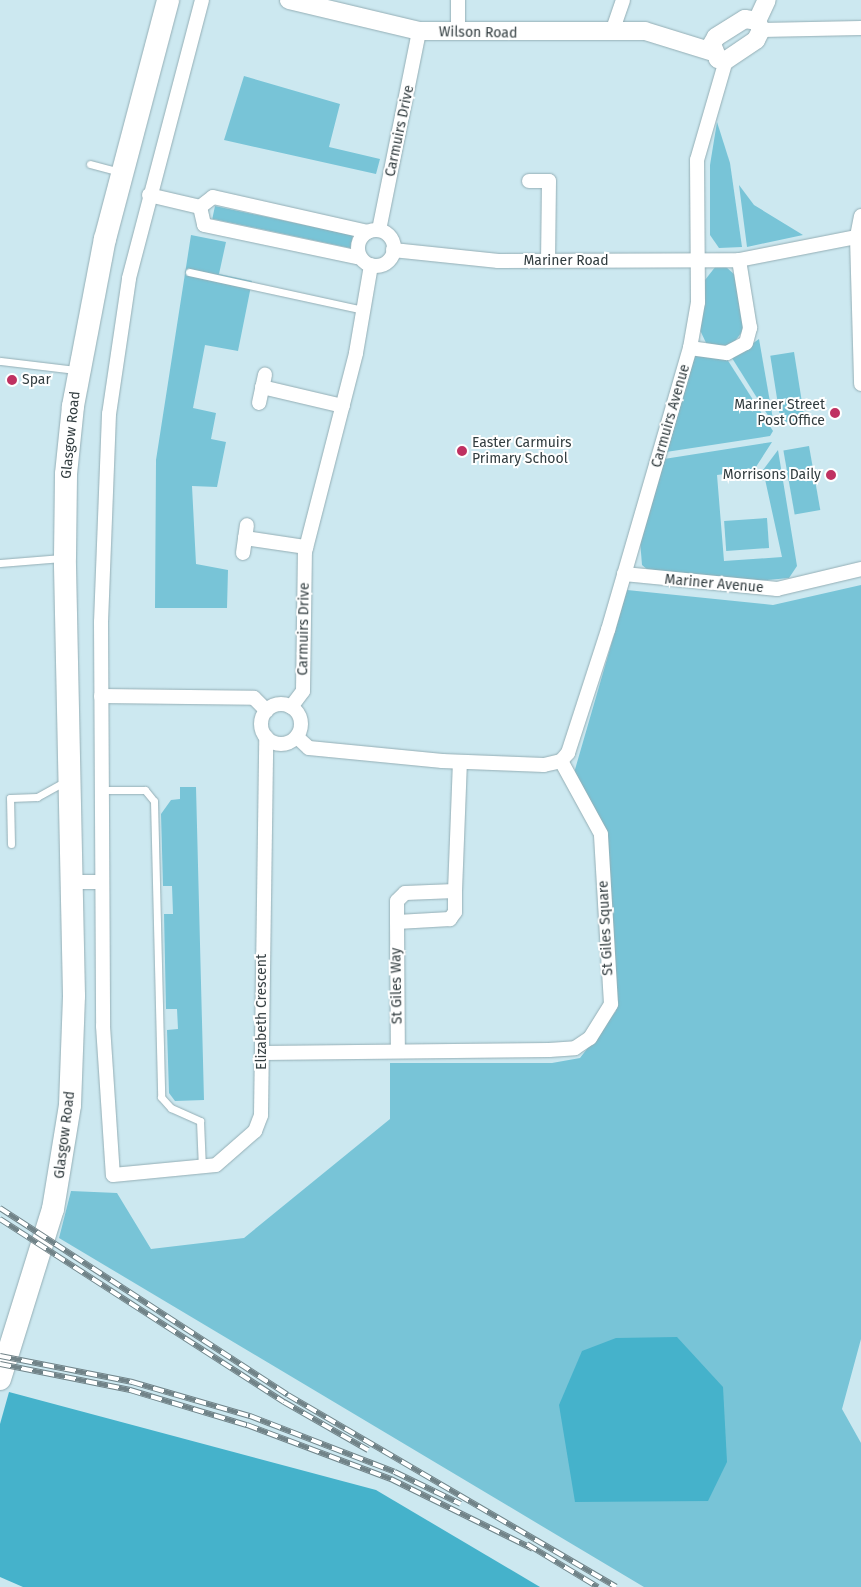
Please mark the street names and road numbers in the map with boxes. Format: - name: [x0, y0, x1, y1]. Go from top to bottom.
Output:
- street label: Wilson Road: [439, 24, 517, 42]
- street label: Carmuirs Drive: [382, 84, 418, 178]
- street label: Mariner Road: [523, 253, 609, 269]
- street label: Carmuirs Avenue: [648, 362, 694, 470]
- street label: Glasgow Road: [58, 390, 84, 480]
- street label: Mariner Avenue: [664, 571, 764, 597]
- street label: Carmuirs Drive: [295, 582, 313, 676]
- street label: St Giles Square: [595, 880, 617, 976]
- street label: St Giles Way: [388, 948, 406, 1024]
- street label: Elizabeth Crescent: [254, 954, 270, 1070]
- street label: Glasgow Road: [51, 1090, 79, 1180]

